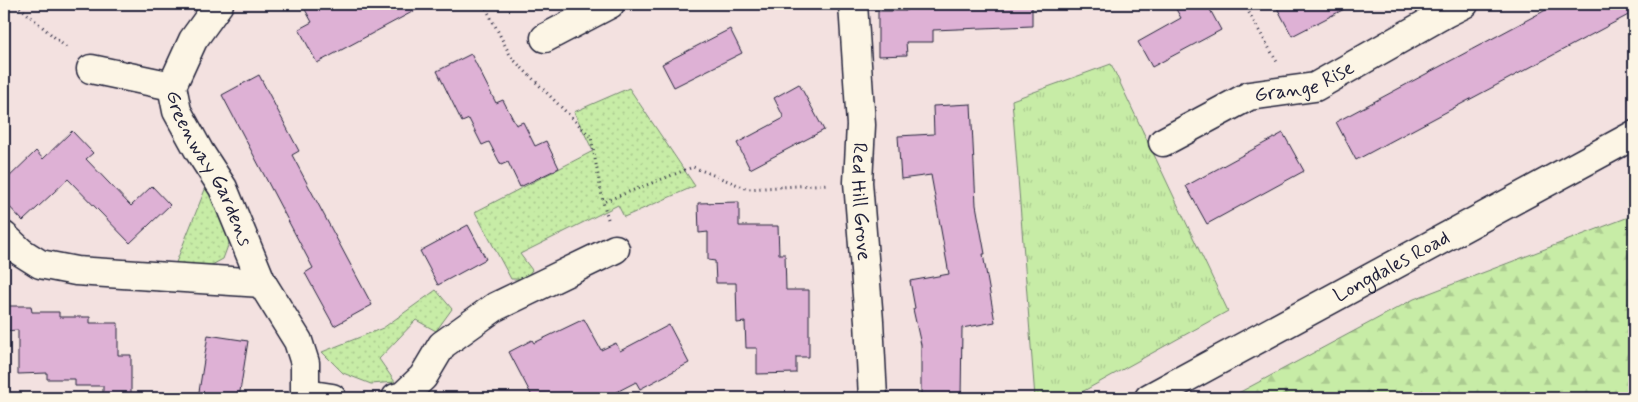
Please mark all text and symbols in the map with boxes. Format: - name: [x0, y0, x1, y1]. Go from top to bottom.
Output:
- street label: Grange Rise: [1253, 54, 1359, 109]
- street label: Greenway Gardens: [160, 88, 259, 251]
- street label: Red Hill Grove: [844, 142, 878, 262]
- street label: Longdales Road: [1329, 224, 1455, 309]

